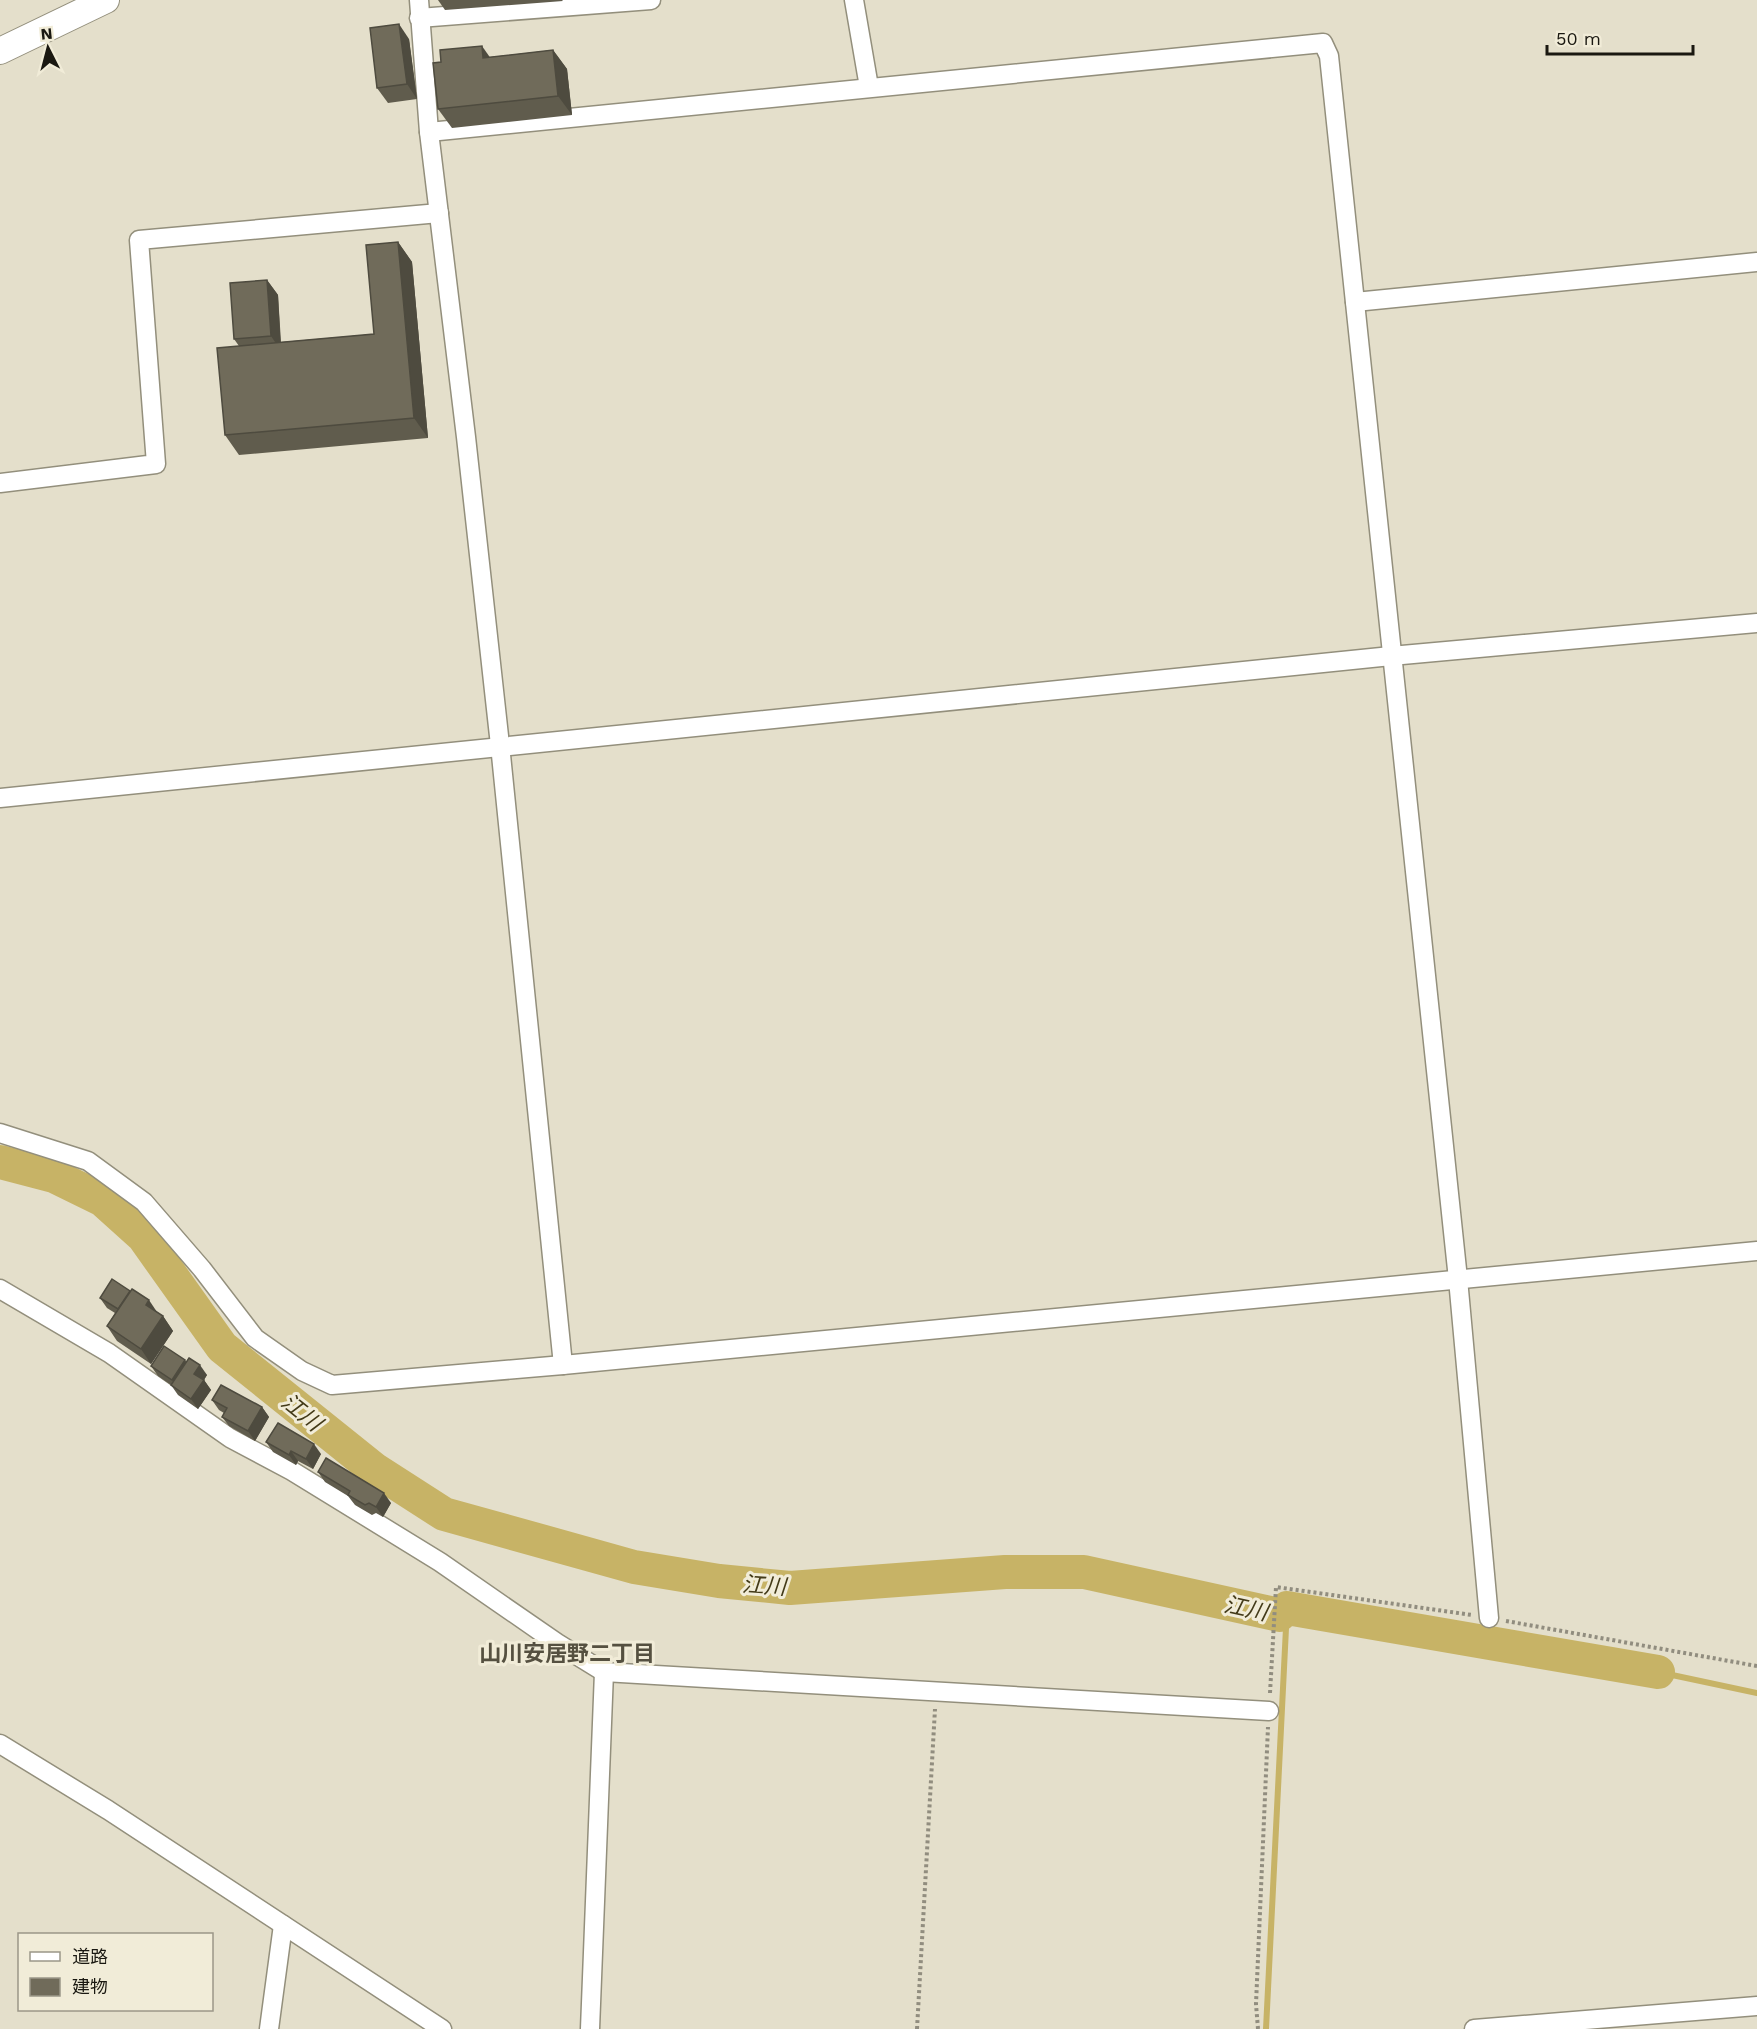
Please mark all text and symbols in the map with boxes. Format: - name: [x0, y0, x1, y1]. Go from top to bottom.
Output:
- north arrow: [18, 18, 78, 78]
- scale bar: [1547, 18, 1692, 56]
- text: N: [40, 24, 53, 44]
- text: 50 m: [1556, 28, 1601, 49]
- water label: 江川: [277, 1389, 328, 1437]
- water label: 江川: [741, 1571, 789, 1600]
- water label: 江川: [1222, 1592, 1272, 1626]
- district label: 山川安居野二丁目: [479, 1641, 655, 1666]
- legend: [18, 1933, 213, 2011]
- text: 道路: [72, 1946, 108, 1967]
- text: 建物: [72, 1976, 108, 1997]

